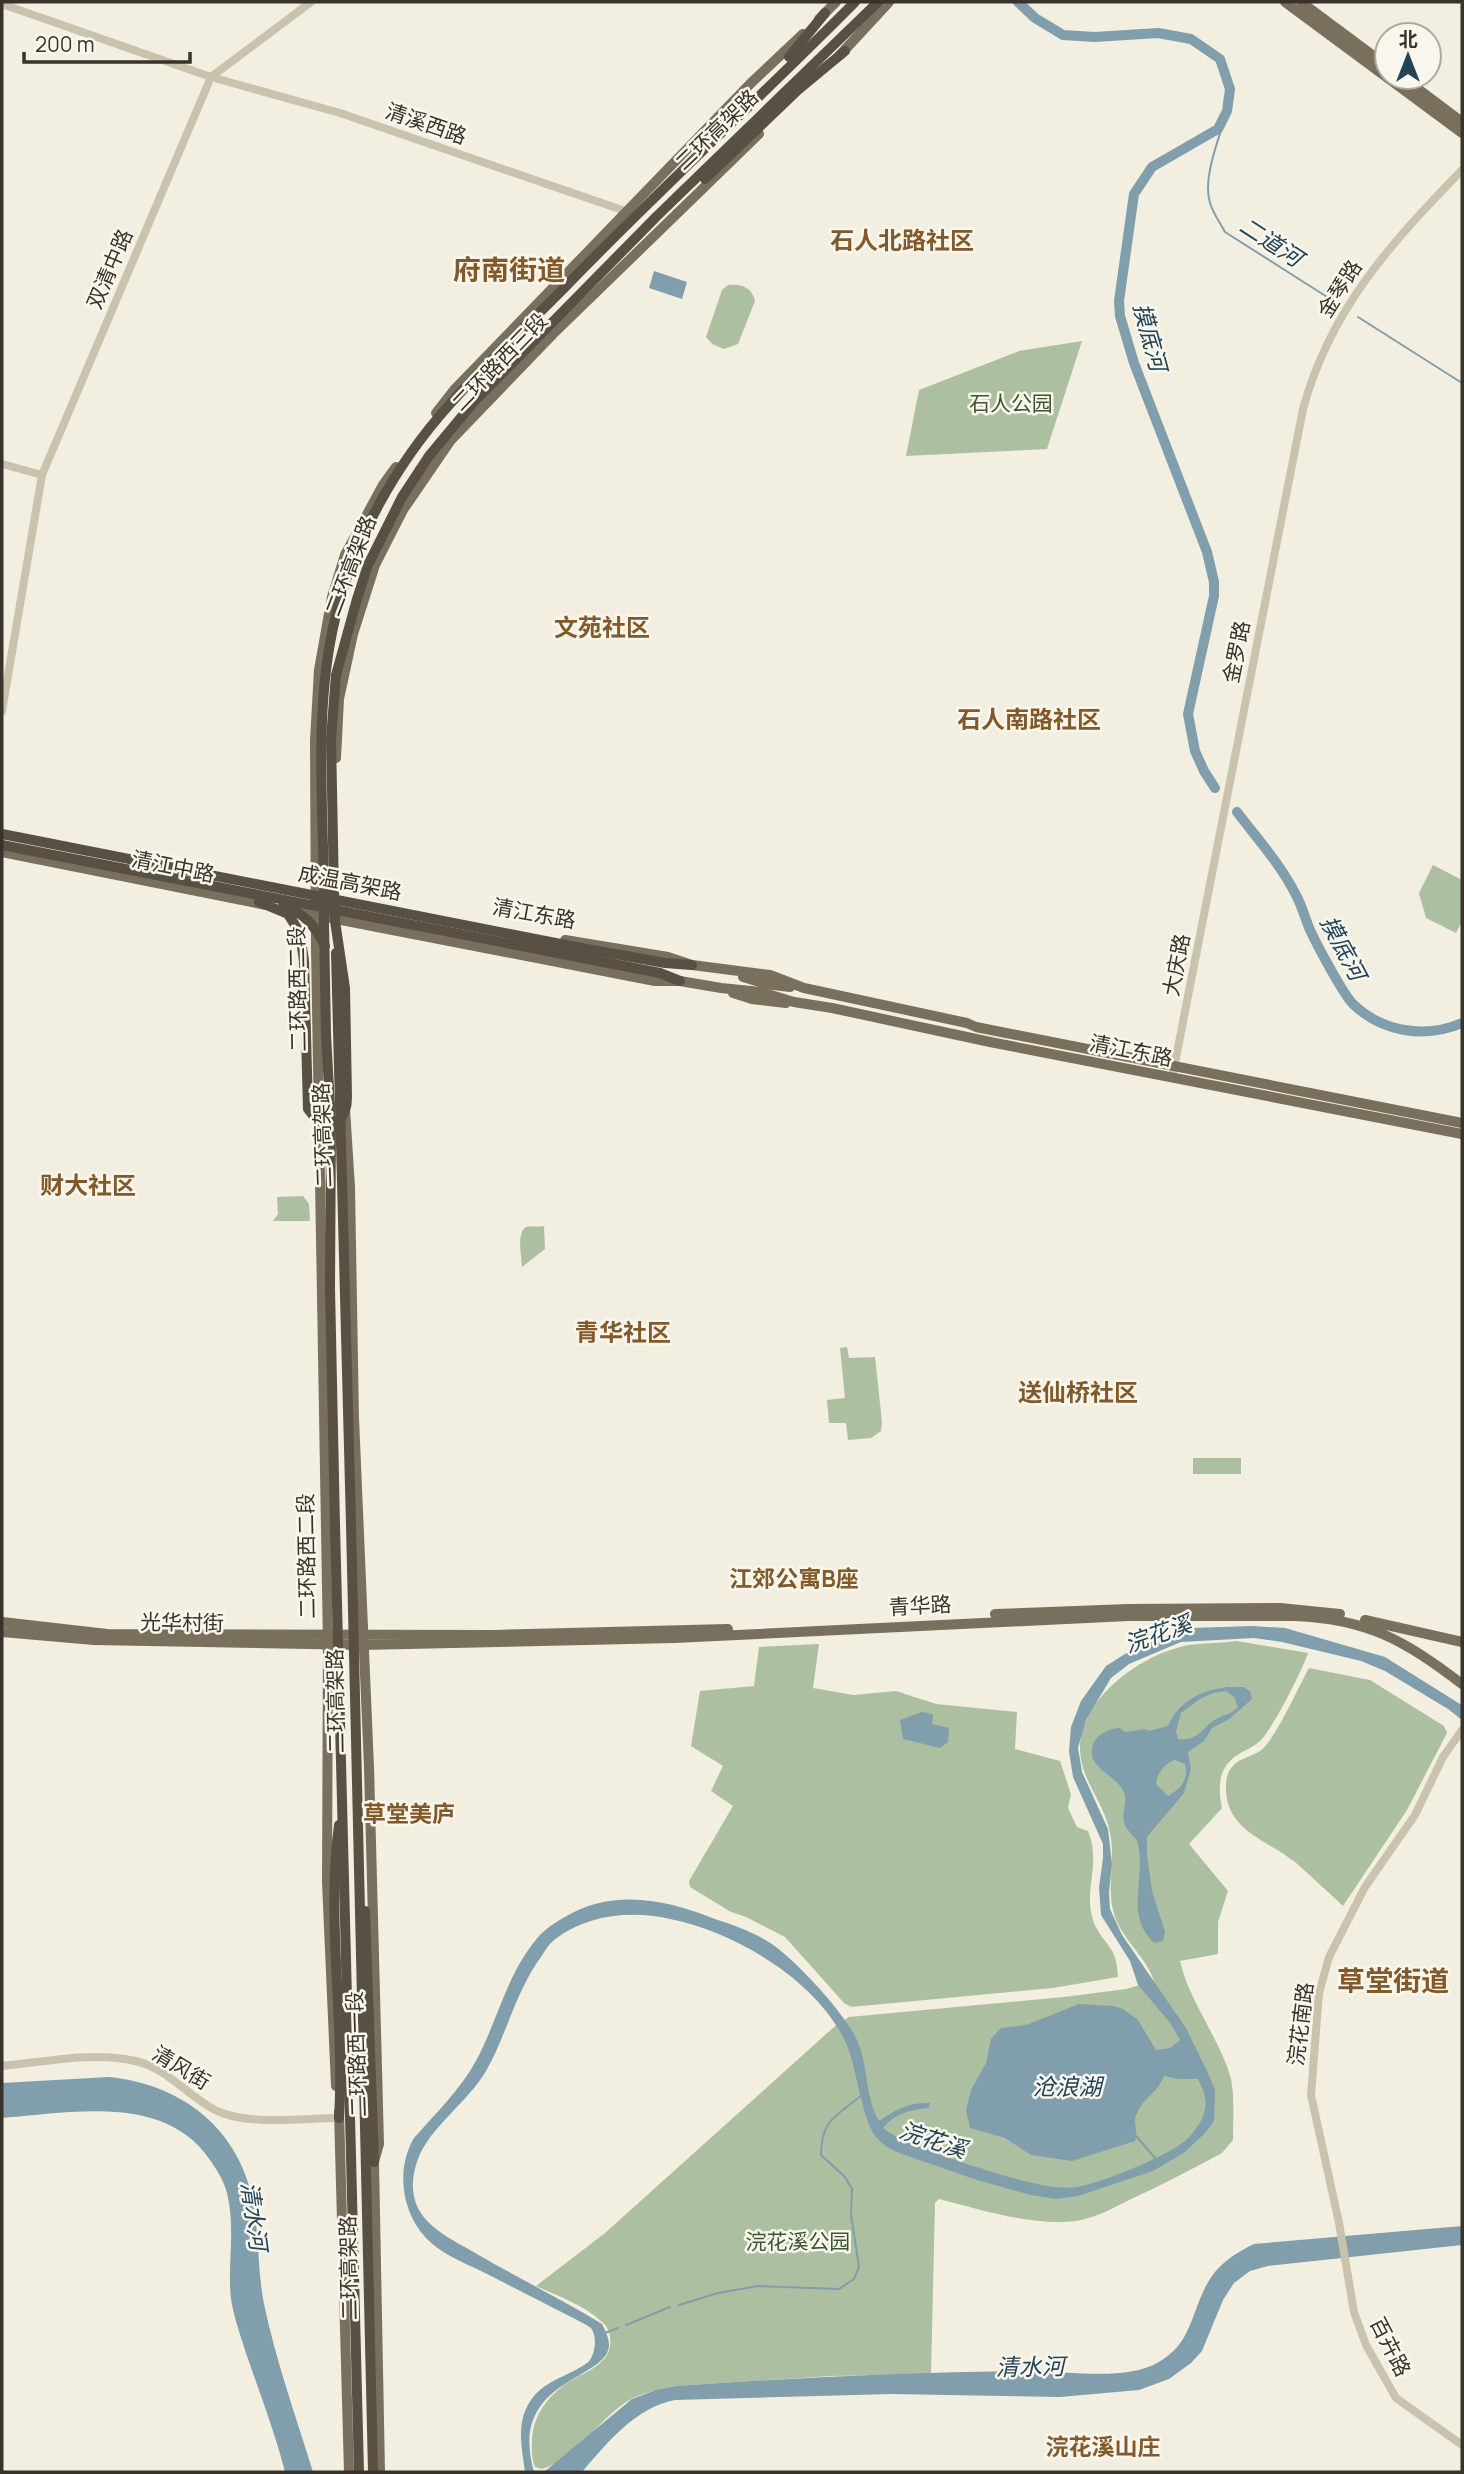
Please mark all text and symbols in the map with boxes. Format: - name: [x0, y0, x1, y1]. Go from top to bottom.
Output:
- scale bar: [24, 21, 191, 65]
- north arrow: [1373, 21, 1443, 91]
- text: 北: [1398, 26, 1418, 52]
- text: 200 m: [35, 30, 95, 58]
- street label: 二环高架路: [669, 83, 764, 176]
- street label: 清溪西路: [382, 96, 471, 150]
- water label: 二道河: [1234, 209, 1313, 276]
- district label: 石人北路社区: [830, 223, 974, 256]
- street label: 双清中路: [80, 224, 138, 313]
- district label: 府南街道: [453, 250, 565, 288]
- street label: 金琴路: [1311, 254, 1368, 323]
- water label: 摸底河: [1127, 299, 1176, 378]
- street label: 二环路西三段: [445, 306, 553, 416]
- park label: 石人公园: [969, 389, 1053, 417]
- street label: 二环高架路: [318, 512, 382, 620]
- district label: 文苑社区: [554, 610, 650, 643]
- street label: 金罗路: [1216, 618, 1256, 685]
- district label: 石人南路社区: [957, 702, 1101, 735]
- street label: 清江中路: [129, 844, 217, 888]
- street label: 成温高架路: [296, 858, 404, 906]
- street label: 清江东路: [490, 892, 578, 934]
- water label: 摸底河: [1314, 910, 1376, 989]
- street label: 二环路西二段: [282, 926, 312, 1052]
- street label: 大庆路: [1156, 931, 1196, 998]
- street label: 清江东路: [1087, 1028, 1175, 1072]
- street label: 二环高架路: [306, 1082, 338, 1188]
- district label: 财大社区: [40, 1168, 136, 1201]
- district label: 青华社区: [575, 1315, 671, 1348]
- district label: 送仙桥社区: [1018, 1375, 1138, 1408]
- street label: 二环路西二段: [291, 1493, 321, 1619]
- district label: 江郊公寓B座: [729, 1562, 859, 1594]
- street label: 青华路: [888, 1589, 952, 1621]
- water label: 浣花溪: [1120, 1606, 1198, 1659]
- street label: 光华村街: [140, 1607, 224, 1637]
- street label: 二环高架路: [320, 1648, 350, 1754]
- district label: 草堂美庐: [363, 1797, 455, 1829]
- district label: 草堂街道: [1337, 1961, 1449, 1999]
- street label: 浣花南路: [1281, 1980, 1319, 2067]
- street label: 二环路西一段: [340, 1991, 372, 2117]
- street label: 清风街: [147, 2039, 216, 2095]
- water label: 沧浪湖: [1033, 2070, 1105, 2102]
- water label: 浣花溪: [896, 2113, 974, 2166]
- water label: 清水河: [234, 2179, 276, 2256]
- street label: 二环高架路: [333, 2215, 363, 2321]
- park label: 浣花溪公园: [746, 2227, 851, 2255]
- street label: 百卉路: [1364, 2312, 1418, 2381]
- water label: 清水河: [995, 2349, 1069, 2383]
- district label: 浣花溪山庄: [1046, 2430, 1161, 2462]

